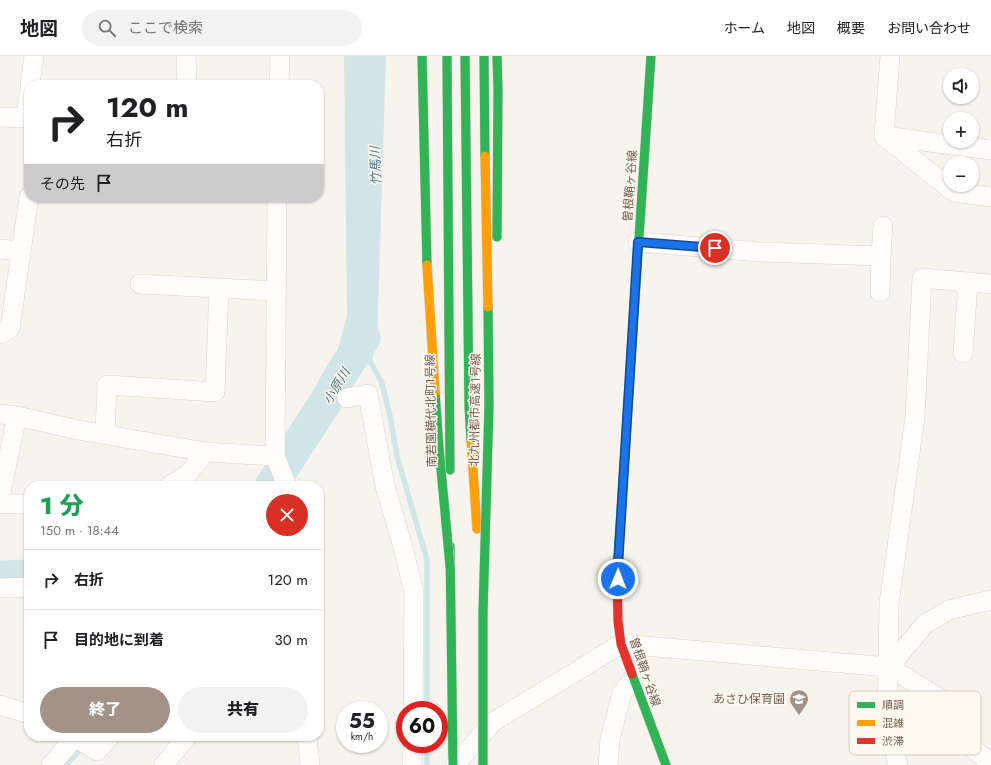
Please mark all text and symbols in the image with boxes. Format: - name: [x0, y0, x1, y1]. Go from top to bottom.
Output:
- search box: [82, 10, 362, 46]
- text: 地図: [20, 15, 58, 42]
- icon: search: [96, 17, 118, 39]
- text: ここで検索: [128, 17, 203, 39]
- text: ホーム: [723, 18, 765, 38]
- text: 地図: [787, 18, 815, 38]
- text: 概要: [837, 18, 865, 38]
- text: お問い合わせ: [887, 18, 971, 38]
- map controls: [943, 68, 979, 192]
- button: sound: [943, 68, 979, 104]
- text: 120 m: [106, 87, 189, 128]
- icon: right: [40, 96, 92, 148]
- button: +: [943, 112, 979, 148]
- text: 右折: [106, 127, 142, 153]
- water label: 竹馬川: [365, 144, 386, 186]
- street label: 曽根鞘ヶ谷線: [619, 149, 641, 223]
- button: −: [943, 156, 979, 192]
- icon: arrive: [93, 172, 115, 194]
- text: その先: [40, 173, 85, 195]
- pin: [698, 231, 732, 265]
- icon: arrive: [704, 237, 726, 259]
- street label: 北九州都市高速1号線: [465, 353, 485, 467]
- street label: 南若園横代北町1号線: [421, 354, 441, 468]
- water label: 小原川: [318, 363, 356, 408]
- text: 1 分: [40, 488, 84, 523]
- button: close: [266, 494, 308, 536]
- text: 150 m · 18:44: [40, 521, 119, 540]
- position arrow: [597, 558, 639, 600]
- icon: right: [40, 569, 62, 591]
- text: 右折: [74, 569, 104, 591]
- text: 120 m: [268, 569, 308, 591]
- icon: arrive: [40, 629, 62, 651]
- text: 目的地に到着: [74, 629, 164, 651]
- text: 30 m: [275, 629, 308, 651]
- street label: 曽根鞘ヶ谷線: [625, 635, 665, 709]
- button: 終了: [40, 687, 170, 733]
- button: 共有: [178, 687, 308, 733]
- school or university icon: あさひ保育園: [788, 688, 810, 716]
- place label: あさひ保育園: [713, 690, 785, 708]
- legend: [849, 691, 981, 755]
- text: 順調: [882, 697, 904, 713]
- speed limit sign: 60: [396, 701, 448, 753]
- text: 55: [349, 707, 375, 736]
- text: 混雑: [882, 715, 904, 731]
- text: km/h: [351, 729, 373, 744]
- text: 渋滞: [882, 733, 904, 749]

